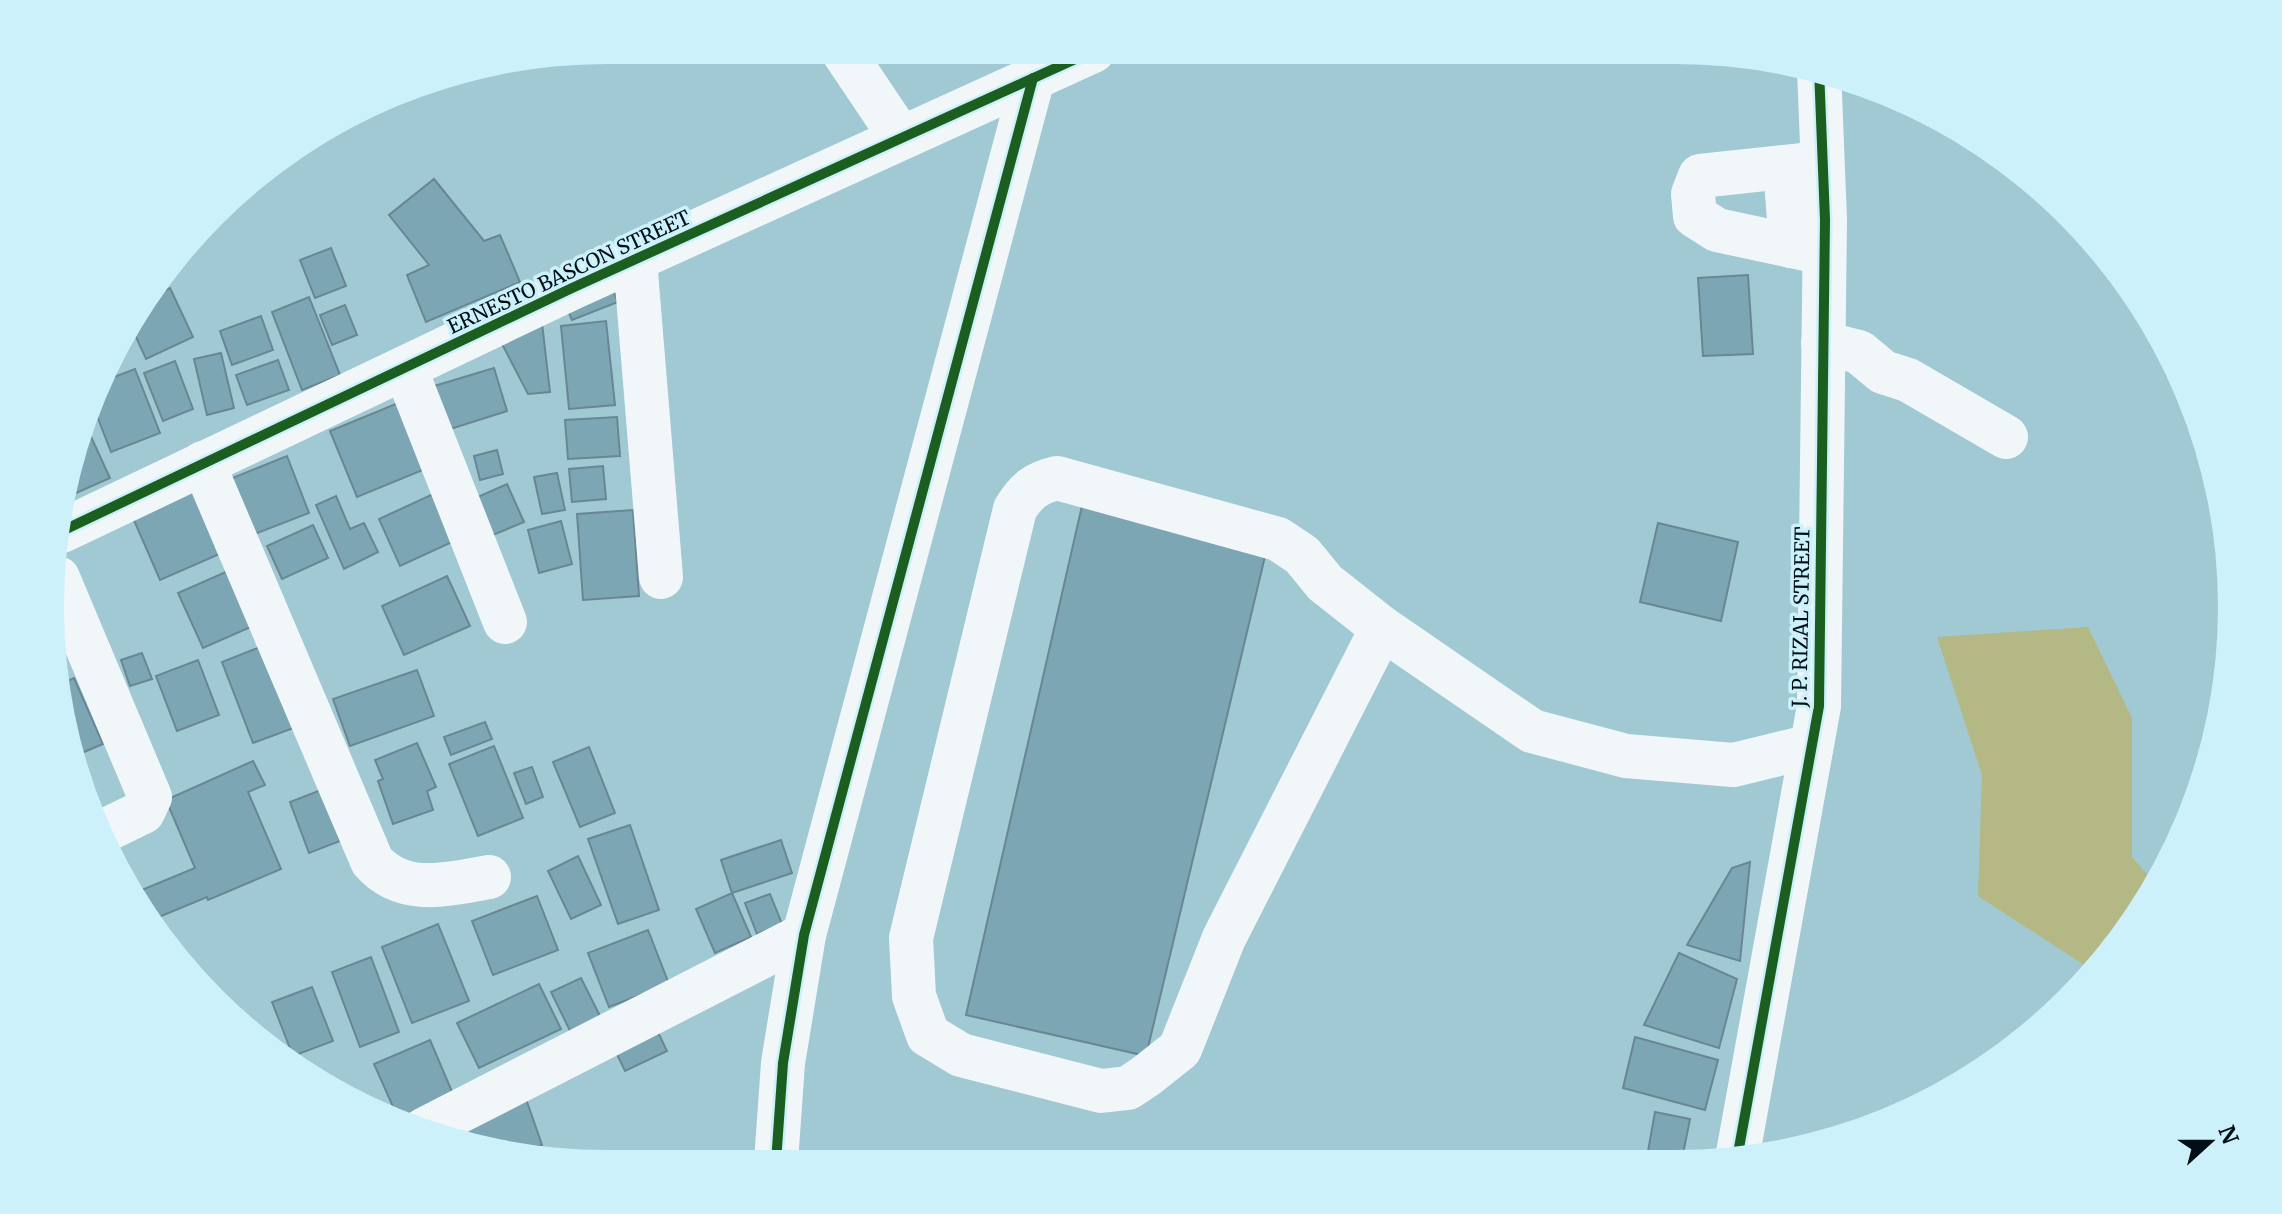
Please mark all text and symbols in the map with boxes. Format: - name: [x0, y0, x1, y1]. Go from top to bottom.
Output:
- street label: ERNESTO BASCON STREET: [443, 204, 694, 339]
- street label: J. P. RIZAL STREET: [1786, 526, 1815, 708]
- north arrow: [2170, 1102, 2250, 1182]
- text: N: [2212, 1122, 2245, 1149]

